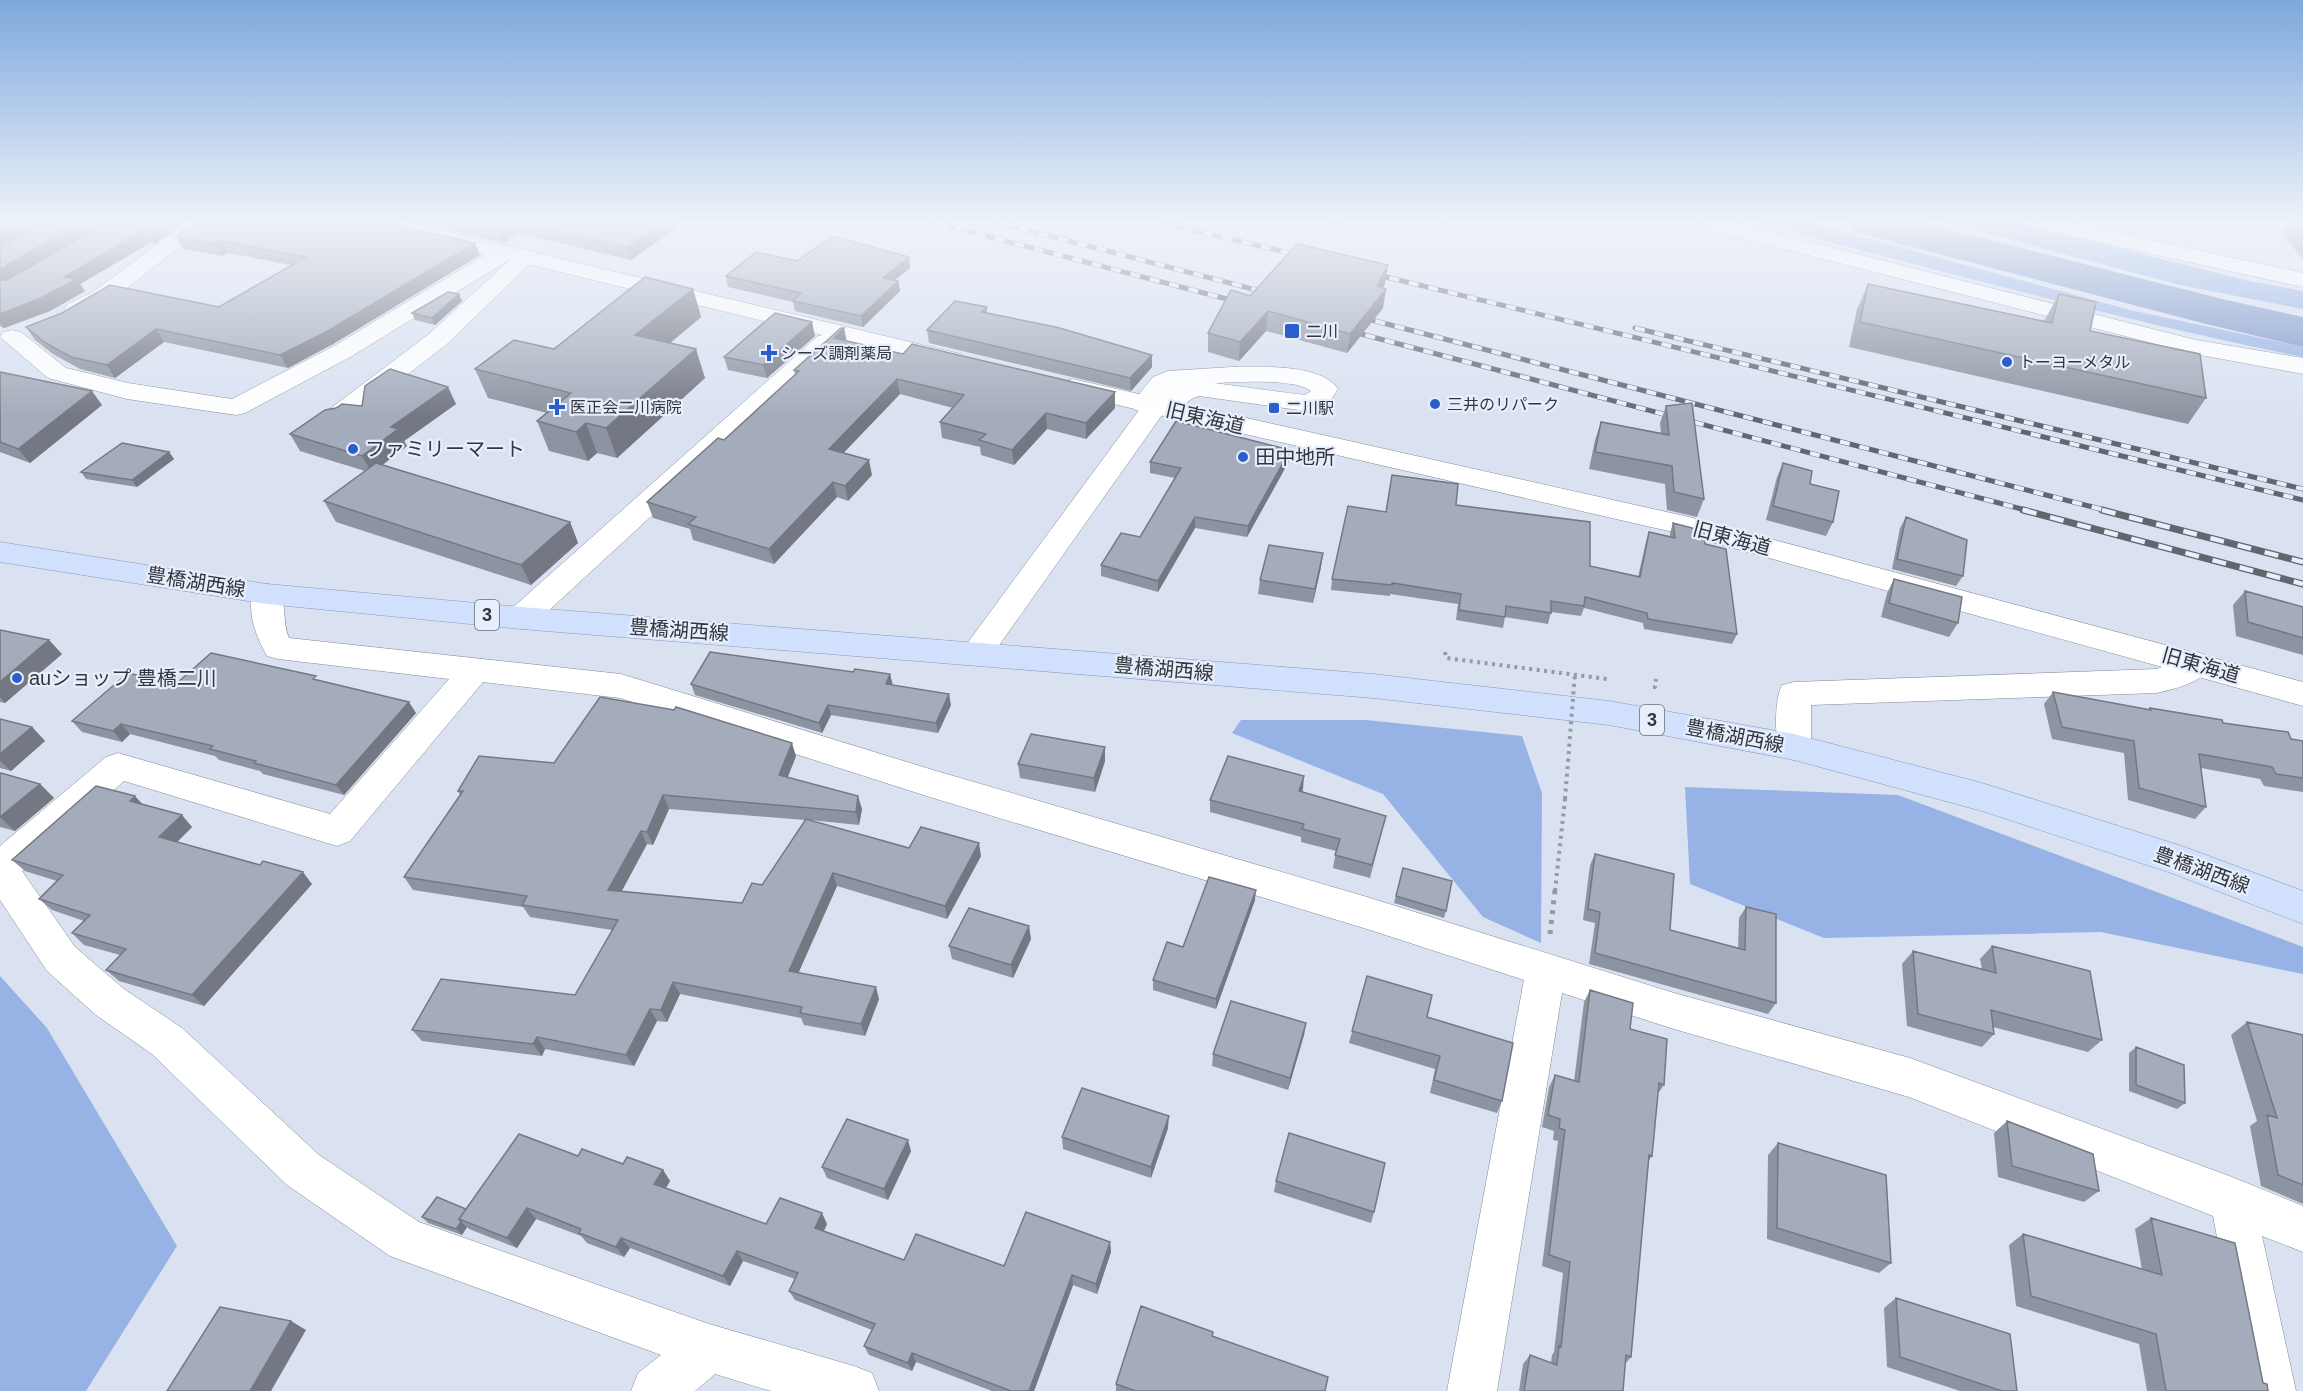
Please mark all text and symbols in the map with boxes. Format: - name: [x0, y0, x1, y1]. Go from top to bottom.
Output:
- marker: 二川: [1283, 322, 1301, 340]
- place label: 二川: [1306, 323, 1338, 340]
- place label: シーズ調剤薬局: [781, 345, 892, 362]
- marker: シーズ調剤薬局: [762, 346, 776, 360]
- place label: トーヨーメタル: [2019, 354, 2130, 371]
- marker: トーヨーメタル: [2000, 355, 2014, 369]
- place label: 三井のリパーク: [1447, 396, 1559, 413]
- marker: 三井のリパーク: [1428, 397, 1442, 411]
- marker: 医正会二川病院: [548, 398, 566, 416]
- street label: 旧東海道: [1164, 398, 1246, 438]
- place label: 医正会二川病院: [570, 399, 682, 416]
- place label: 二川駅: [1286, 400, 1334, 417]
- marker: 二川駅: [1267, 401, 1281, 415]
- place label: ファミリーマート: [365, 438, 525, 460]
- marker: ファミリーマート: [346, 442, 360, 456]
- place label: 田中地所: [1255, 446, 1335, 468]
- marker: 田中地所: [1236, 450, 1250, 464]
- street label: 旧東海道: [1691, 517, 1773, 559]
- street label: 豊橋湖西線: [145, 563, 247, 601]
- road number: 3: [475, 600, 499, 630]
- street label: 豊橋湖西線: [628, 616, 730, 644]
- street label: 旧東海道: [2160, 643, 2242, 687]
- street label: 豊橋湖西線: [1113, 654, 1215, 684]
- place label: auショップ 豊橋二川: [29, 667, 217, 689]
- marker: auショップ 豊橋二川: [10, 671, 24, 685]
- road number: 3: [1640, 705, 1664, 735]
- street label: 豊橋湖西線: [1684, 716, 1786, 756]
- street label: 豊橋湖西線: [2151, 843, 2253, 897]

